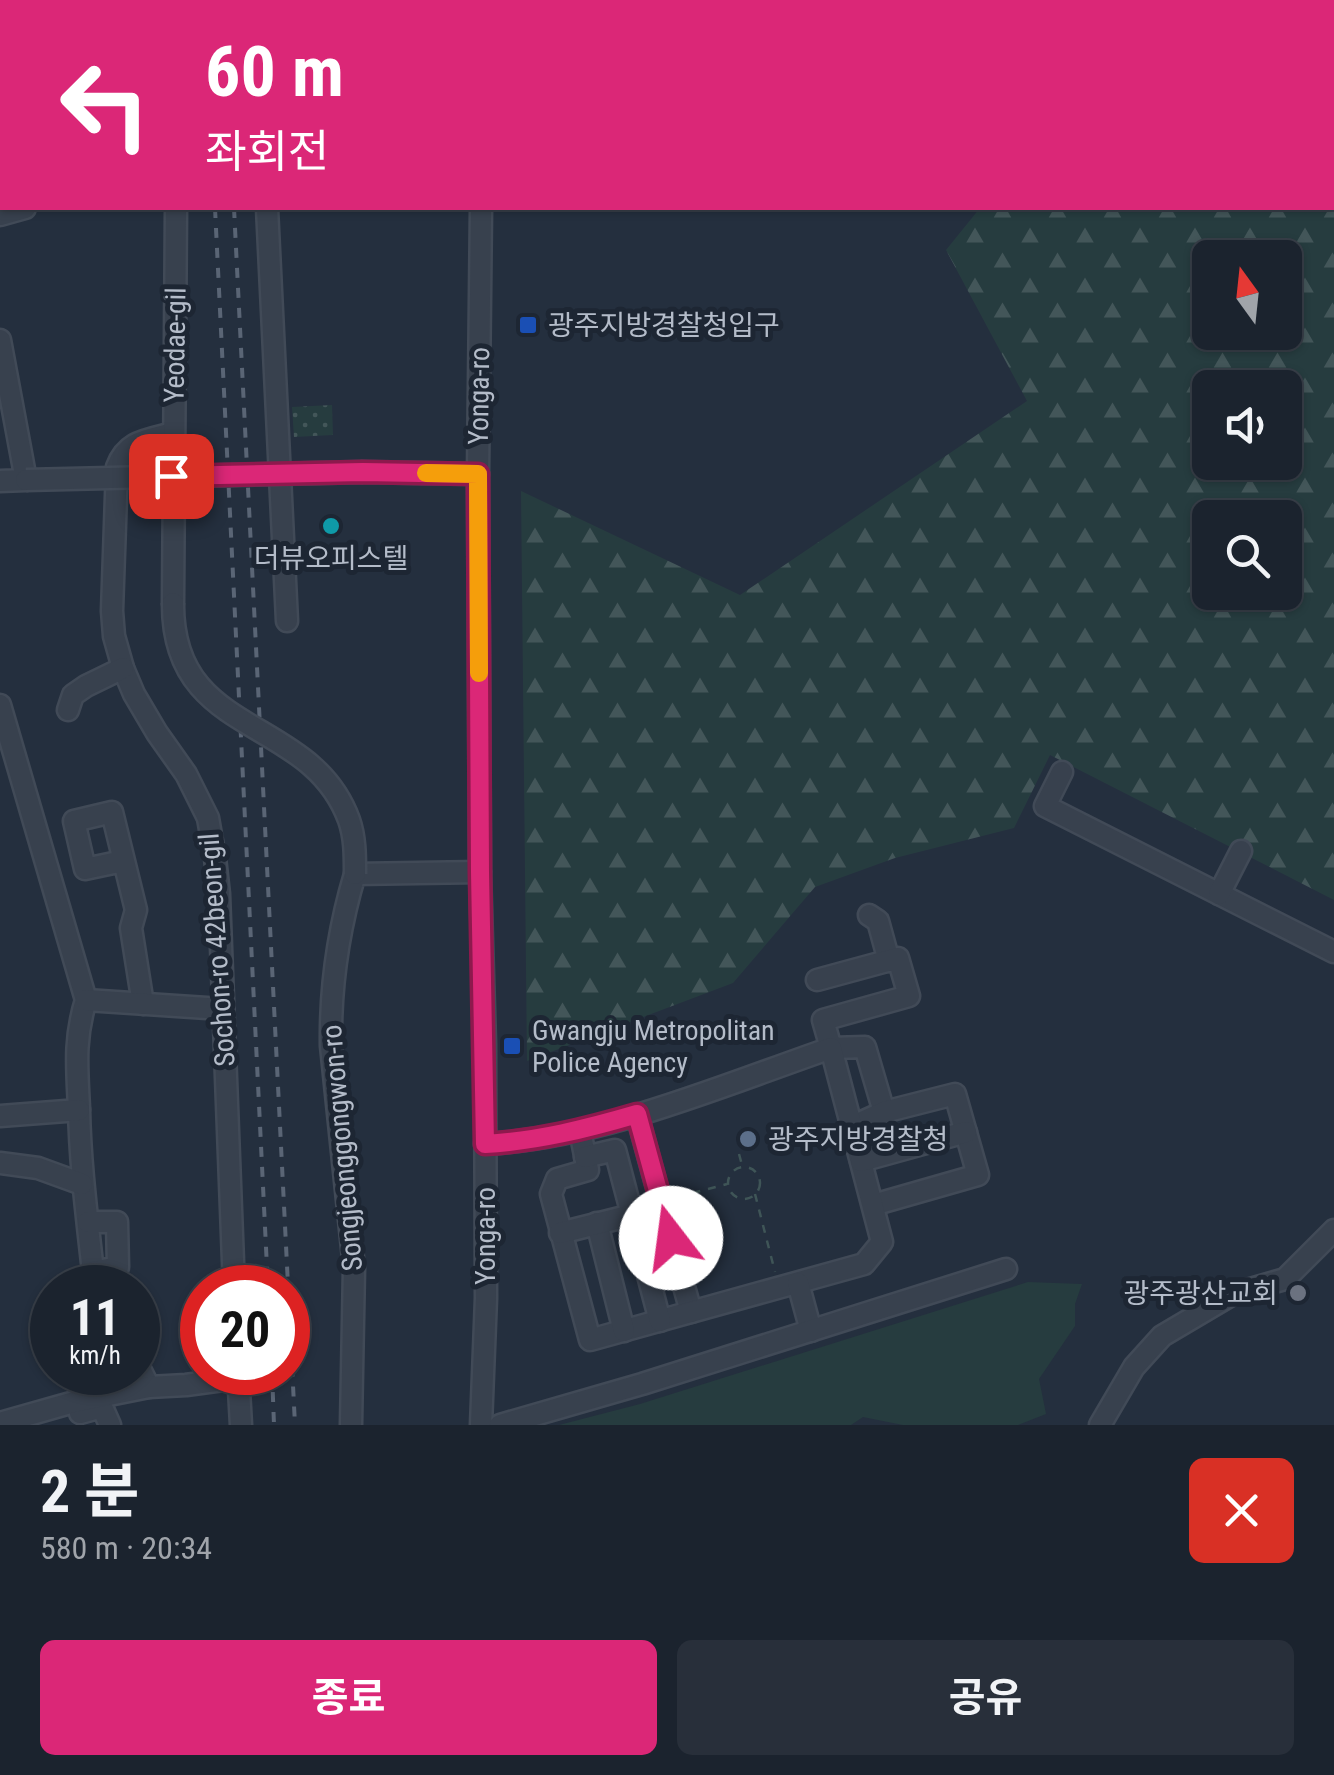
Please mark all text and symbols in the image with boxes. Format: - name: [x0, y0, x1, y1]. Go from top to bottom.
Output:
- text: 60 m: [205, 31, 344, 113]
- icon: left: [40, 40, 170, 170]
- text: 좌회전: [205, 125, 329, 178]
- north arrow: [1192, 240, 1302, 350]
- map controls: [1192, 240, 1302, 610]
- street label: Yeodae-gil: [157, 287, 193, 403]
- place label: 광주지방경찰청입구: [548, 309, 780, 342]
- marker: 광주지방경찰청입구: [517, 314, 539, 336]
- street label: Yonga-ro: [462, 347, 496, 445]
- button: sound: [1192, 370, 1302, 480]
- pin: [129, 434, 214, 519]
- icon: arrive: [144, 449, 199, 504]
- button: search: [1192, 500, 1302, 610]
- marker: 더뷰오피스텔: [320, 515, 342, 537]
- place label: 더뷰오피스텔: [254, 542, 408, 575]
- street label: Sochon-ro 42beon-gil: [192, 832, 242, 1068]
- place label: Gwangju Metropolitan Police Agency: [532, 1014, 775, 1079]
- street label: Songjeonggongwon-ro: [315, 1023, 369, 1273]
- marker: Gwangju Metropolitan Police Agency: [501, 1035, 523, 1057]
- place label: 광주지방경찰청: [768, 1123, 948, 1156]
- marker: 광주지방경찰청: [737, 1128, 759, 1150]
- position arrow: [619, 1186, 723, 1290]
- street label: Yonga-ro: [469, 1187, 502, 1285]
- speed limit sign: 20: [180, 1265, 310, 1395]
- place label: 광주광산교회: [1123, 1277, 1278, 1310]
- marker: 광주광산교회: [1287, 1282, 1309, 1304]
- text: 11: [70, 1289, 120, 1347]
- text: km/h: [69, 1341, 121, 1370]
- text: 2 분: [40, 1456, 139, 1527]
- button: close: [1189, 1458, 1294, 1563]
- text: 580 m · 20:34: [40, 1529, 212, 1567]
- button: 종료: [40, 1640, 657, 1755]
- button: 공유: [677, 1640, 1294, 1755]

